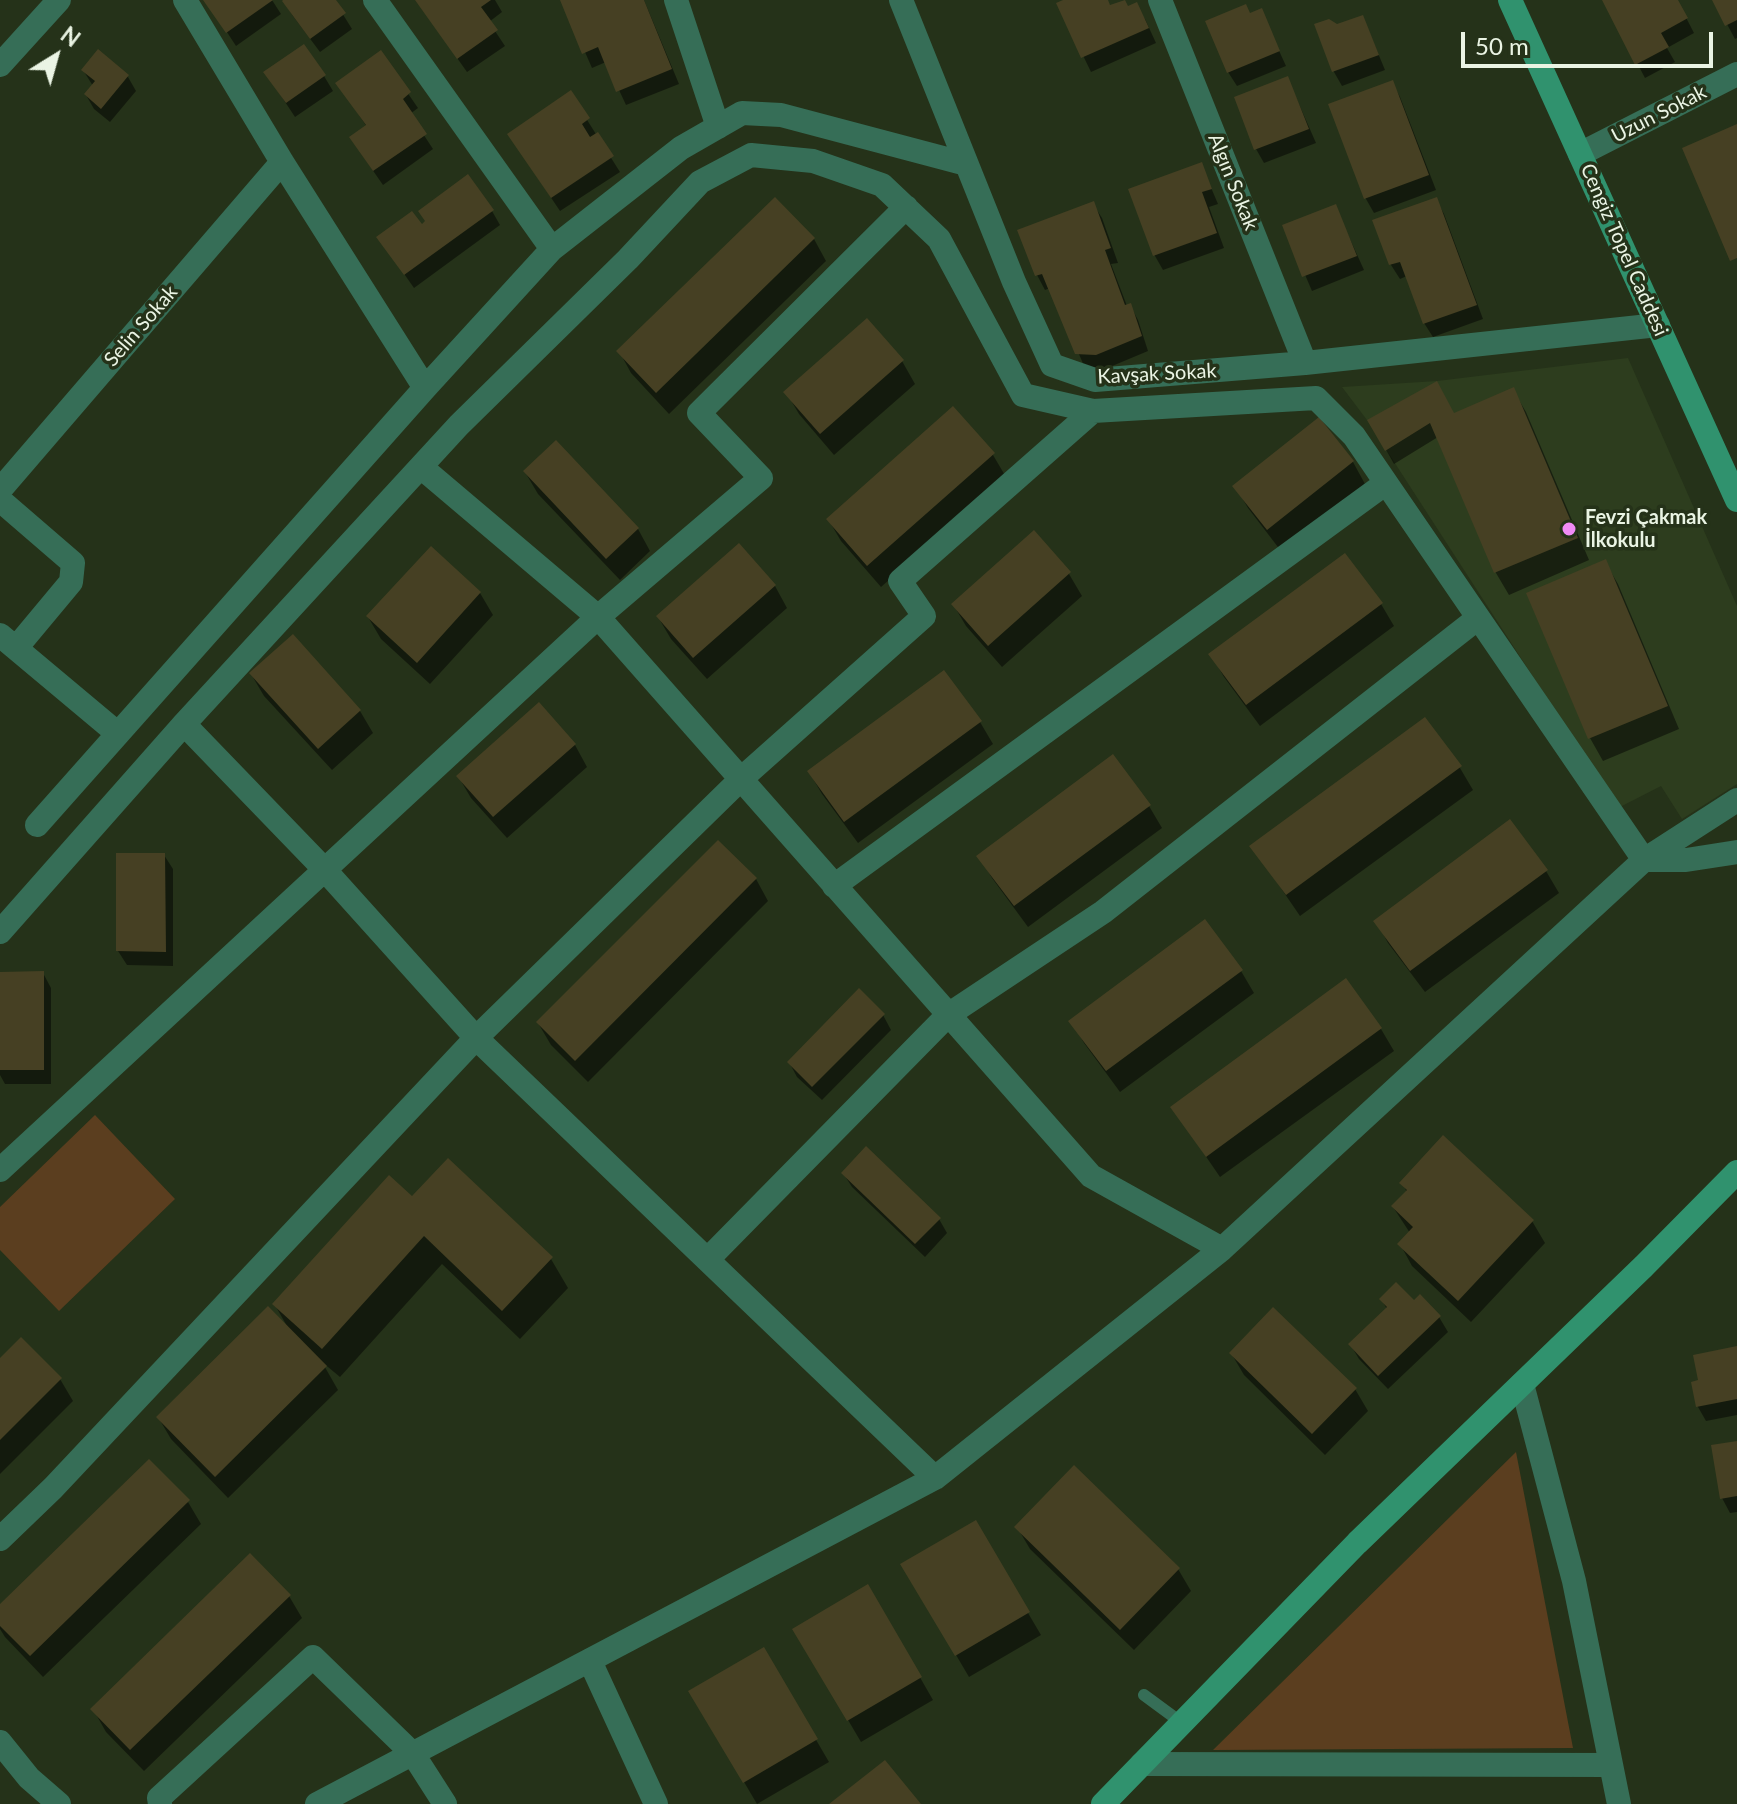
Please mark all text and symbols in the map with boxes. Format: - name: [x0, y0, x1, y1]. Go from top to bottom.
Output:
- north arrow: [16, 16, 96, 96]
- scale bar: [1465, 16, 1717, 66]
- text: N: [56, 21, 86, 52]
- text: 50 m: [1475, 31, 1529, 60]
- street label: Uzun Sokak: [1608, 80, 1710, 148]
- street label: Algın Sokak: [1203, 130, 1263, 234]
- street label: Cengiz Topel Caddesi: [1575, 160, 1673, 340]
- street label: Selin Sokak: [99, 281, 183, 371]
- street label: Kavşak Sokak: [1097, 359, 1217, 389]
- place label: Fevzi Çakmak İlkokulu: [1585, 506, 1707, 553]
- marker: Fevzi Çakmak İlkokulu: [1560, 520, 1578, 538]

